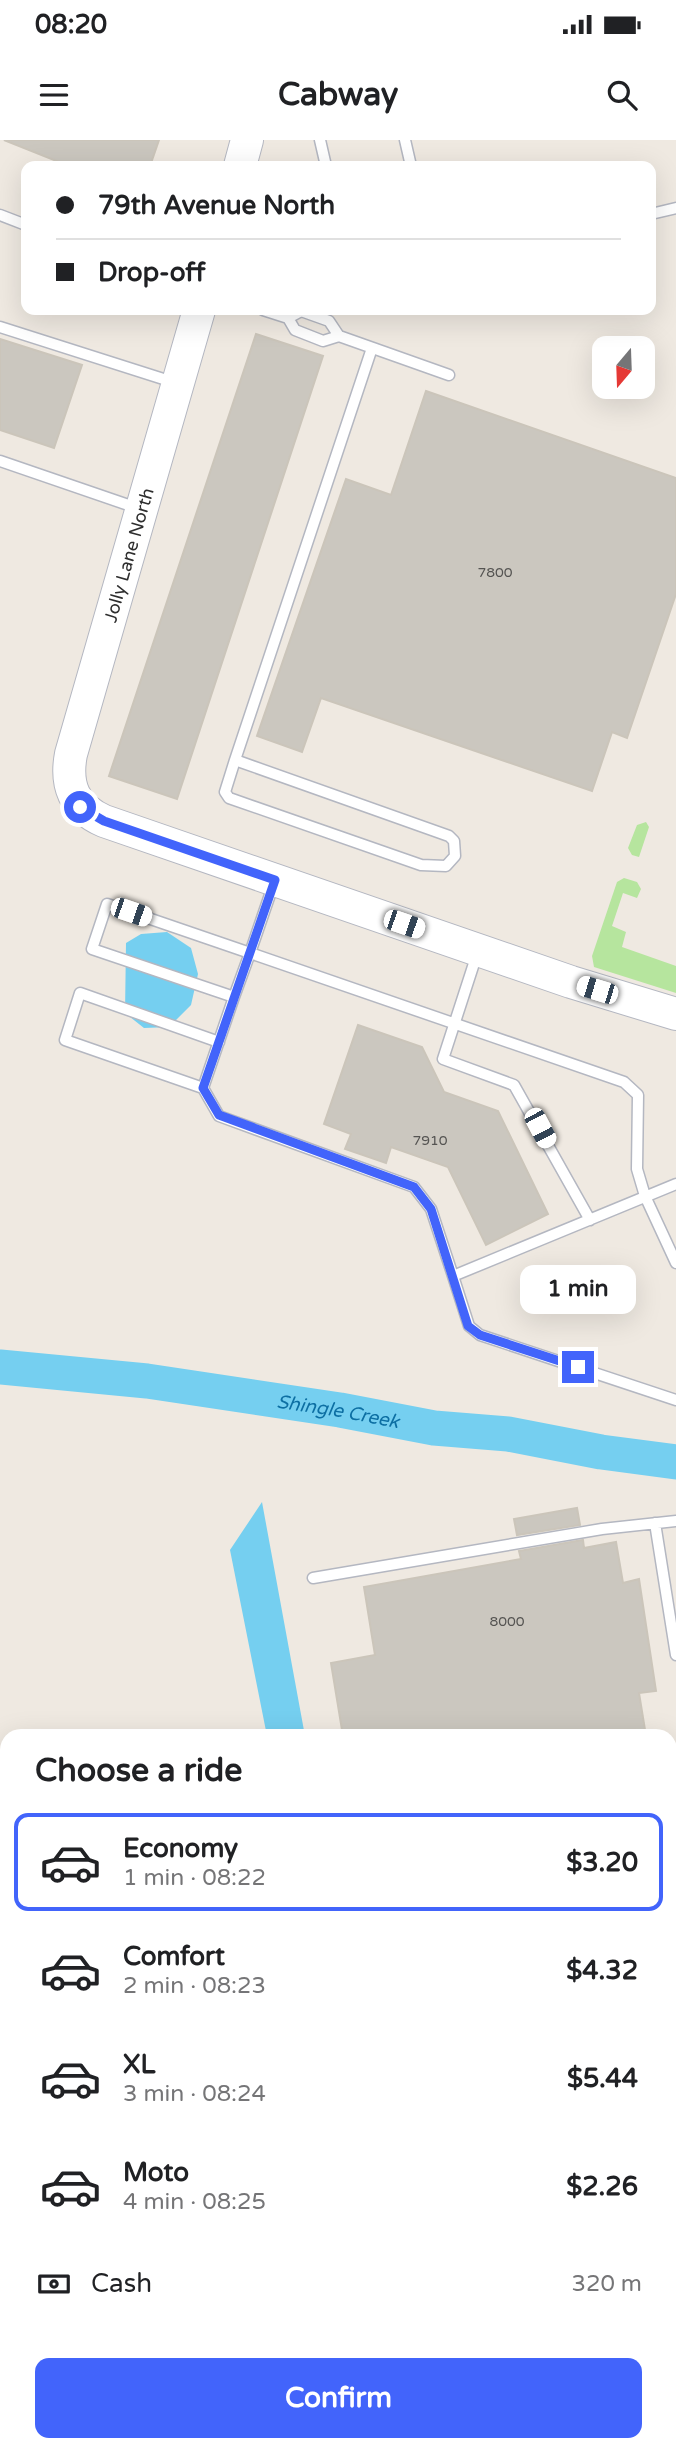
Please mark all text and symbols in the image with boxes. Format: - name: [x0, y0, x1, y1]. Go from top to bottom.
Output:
- text: 08:20: [35, 9, 107, 40]
- icon: menu: [35, 76, 73, 114]
- text: Cabway: [278, 76, 398, 114]
- icon: search: [603, 76, 641, 114]
- text: 79th Avenue North: [98, 190, 335, 221]
- text: Drop-off: [98, 257, 205, 288]
- north arrow: [592, 336, 654, 399]
- map controls: [592, 336, 655, 399]
- street label: Jolly Lane North: [99, 485, 159, 625]
- house number: 7800: [477, 564, 513, 581]
- route start: [64, 791, 96, 823]
- car: [108, 895, 155, 929]
- car: [381, 907, 428, 941]
- car: [574, 974, 621, 1006]
- car: [521, 1105, 560, 1151]
- house number: 7910: [412, 1132, 448, 1149]
- callout: 1 min: [520, 1266, 636, 1314]
- text: 1 min: [547, 1275, 609, 1303]
- route end: [562, 1351, 594, 1383]
- water label: Shingle Creek: [275, 1391, 403, 1433]
- house number: 8000: [489, 1613, 525, 1630]
- text: Choose a ride: [35, 1752, 242, 1790]
- icon: car: [39, 1831, 102, 1894]
- text: Economy: [123, 1833, 238, 1864]
- text: $3.20: [566, 1847, 638, 1878]
- text: 1 min · 08:22: [123, 1864, 266, 1892]
- icon: car: [39, 1939, 102, 2002]
- text: Comfort: [123, 1941, 225, 1972]
- text: $4.32: [566, 1955, 638, 1986]
- text: 2 min · 08:23: [123, 1972, 266, 2000]
- icon: car: [39, 2047, 102, 2110]
- text: XL: [123, 2049, 155, 2080]
- text: $5.44: [567, 2063, 638, 2094]
- text: 3 min · 08:24: [123, 2080, 266, 2108]
- icon: car: [39, 2155, 102, 2218]
- text: Moto: [123, 2157, 189, 2188]
- text: $2.26: [566, 2171, 638, 2202]
- text: 4 min · 08:25: [123, 2188, 266, 2216]
- icon: cash: [35, 2265, 73, 2303]
- text: Cash: [91, 2268, 152, 2299]
- text: 320 m: [572, 2270, 642, 2298]
- button: Confirm: [35, 2358, 642, 2438]

